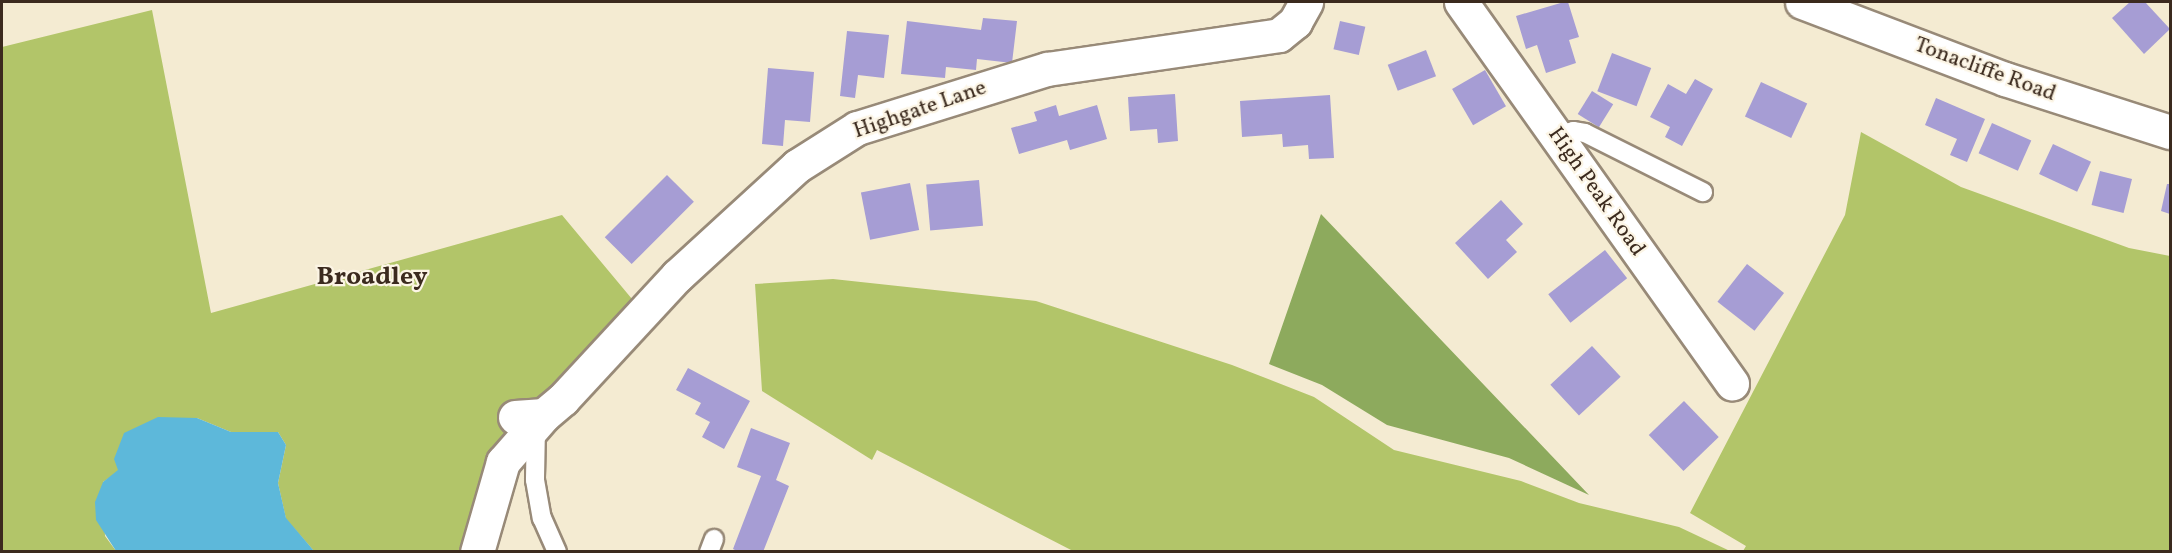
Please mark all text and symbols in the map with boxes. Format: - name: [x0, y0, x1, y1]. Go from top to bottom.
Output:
- street label: Tonacliffe Road: [1911, 32, 2059, 108]
- street label: Highgate Lane: [850, 75, 990, 145]
- street label: High Peak Road: [1542, 122, 1650, 262]
- district label: Broadley: [316, 262, 428, 294]

